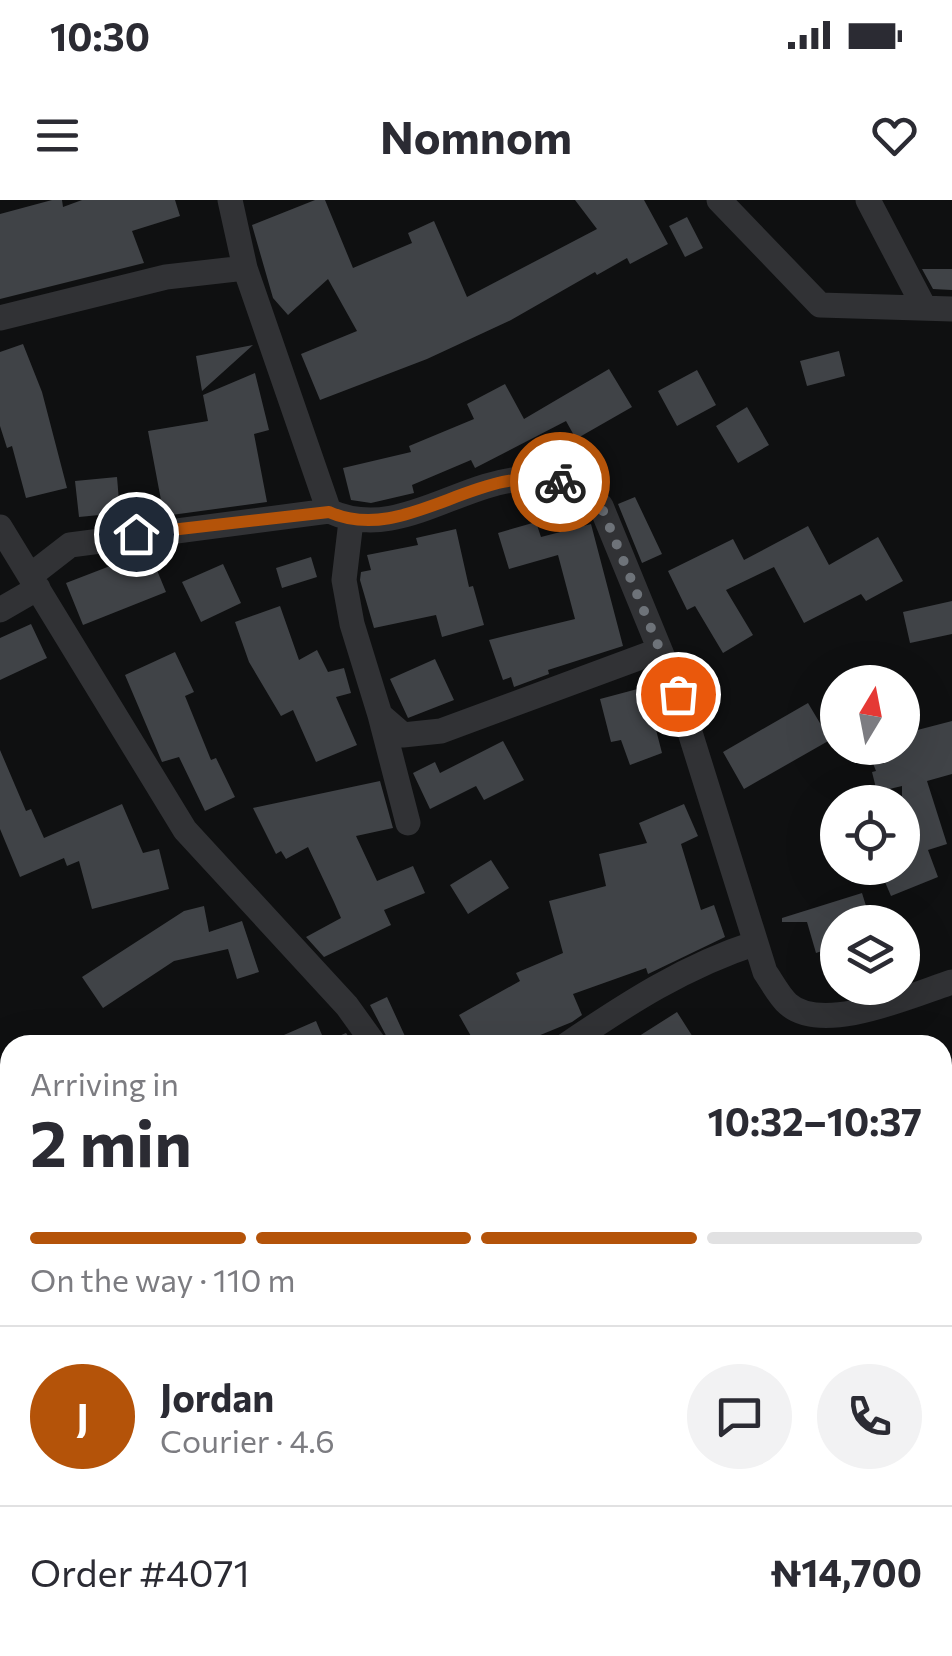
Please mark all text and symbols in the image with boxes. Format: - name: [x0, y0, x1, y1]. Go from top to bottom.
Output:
- text: 10:30: [50, 12, 150, 59]
- icon: menu: [30, 108, 85, 163]
- text: Nomnom: [380, 108, 572, 163]
- icon: heart: [867, 108, 922, 163]
- courier: [510, 432, 610, 532]
- icon: bike: [533, 455, 588, 510]
- pin: [94, 492, 179, 577]
- icon: home: [109, 507, 164, 562]
- pin: [636, 652, 721, 737]
- north arrow: [820, 665, 920, 765]
- map controls: [820, 665, 920, 1005]
- icon: bag: [651, 667, 706, 722]
- button: locate: [820, 785, 920, 885]
- button: layers: [820, 905, 920, 1005]
- text: Arriving in: [30, 1063, 179, 1103]
- text: 10:32–10:37: [708, 1097, 922, 1144]
- text: 2 min: [30, 1101, 192, 1180]
- text: On the way · 110 m: [30, 1259, 295, 1299]
- button: chat: [687, 1364, 792, 1469]
- button: phone: [817, 1364, 922, 1469]
- text: Jordan: [160, 1373, 274, 1420]
- text: J: [76, 1393, 89, 1440]
- text: Courier · 4.6: [160, 1420, 335, 1460]
- text: Order #4071: [30, 1548, 250, 1595]
- text: ₦14,700: [770, 1548, 922, 1595]

